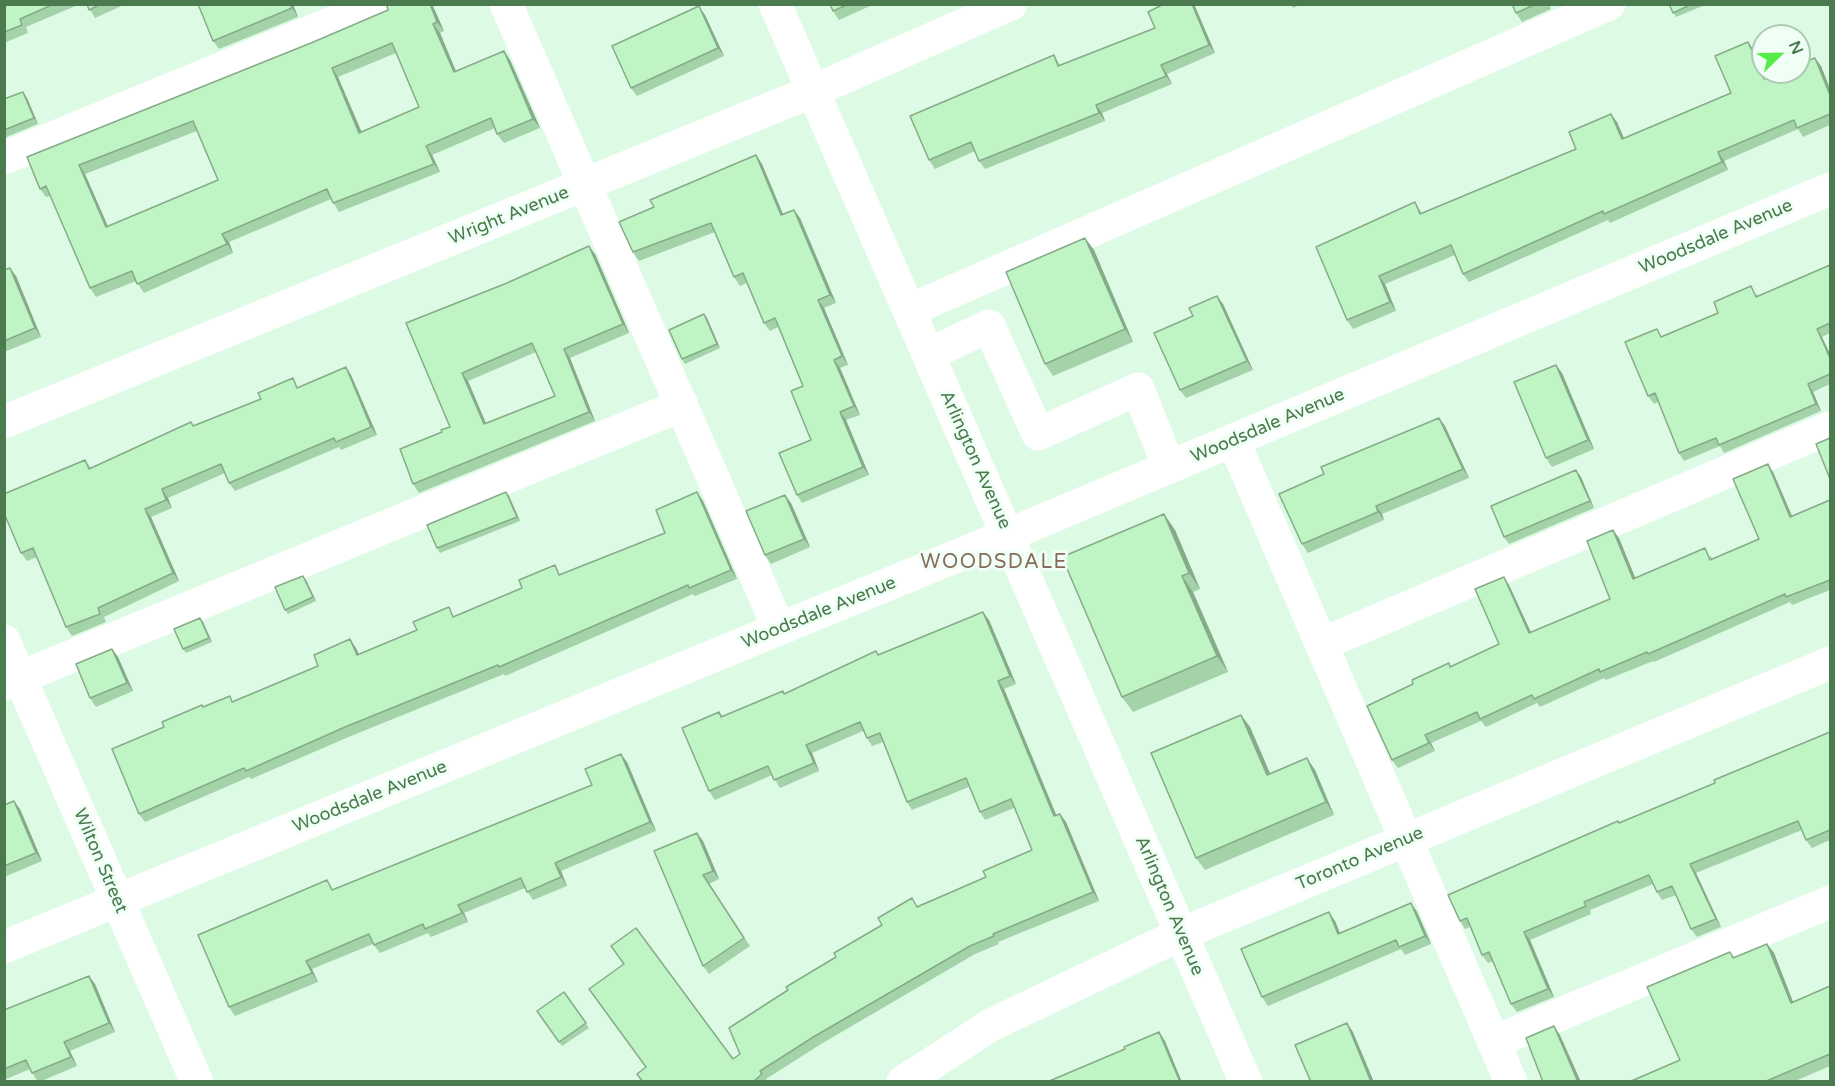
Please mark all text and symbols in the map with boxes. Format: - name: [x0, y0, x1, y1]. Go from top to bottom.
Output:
- north arrow: [1751, 24, 1811, 84]
- text: N: [1784, 38, 1807, 58]
- street label: Wright Avenue: [446, 182, 572, 250]
- street label: Woodsdale Avenue: [1636, 195, 1796, 279]
- street label: Woodsdale Avenue: [1188, 384, 1348, 468]
- street label: Arlington Avenue: [935, 387, 1015, 533]
- district label: WOODSDALE: [920, 551, 1068, 575]
- street label: Woodsdale Avenue: [739, 572, 899, 654]
- street label: Woodsdale Avenue: [290, 756, 450, 838]
- street label: Wilton Street: [68, 805, 132, 917]
- street label: Toronto Avenue: [1293, 823, 1427, 895]
- street label: Arlington Avenue: [1130, 833, 1208, 979]

